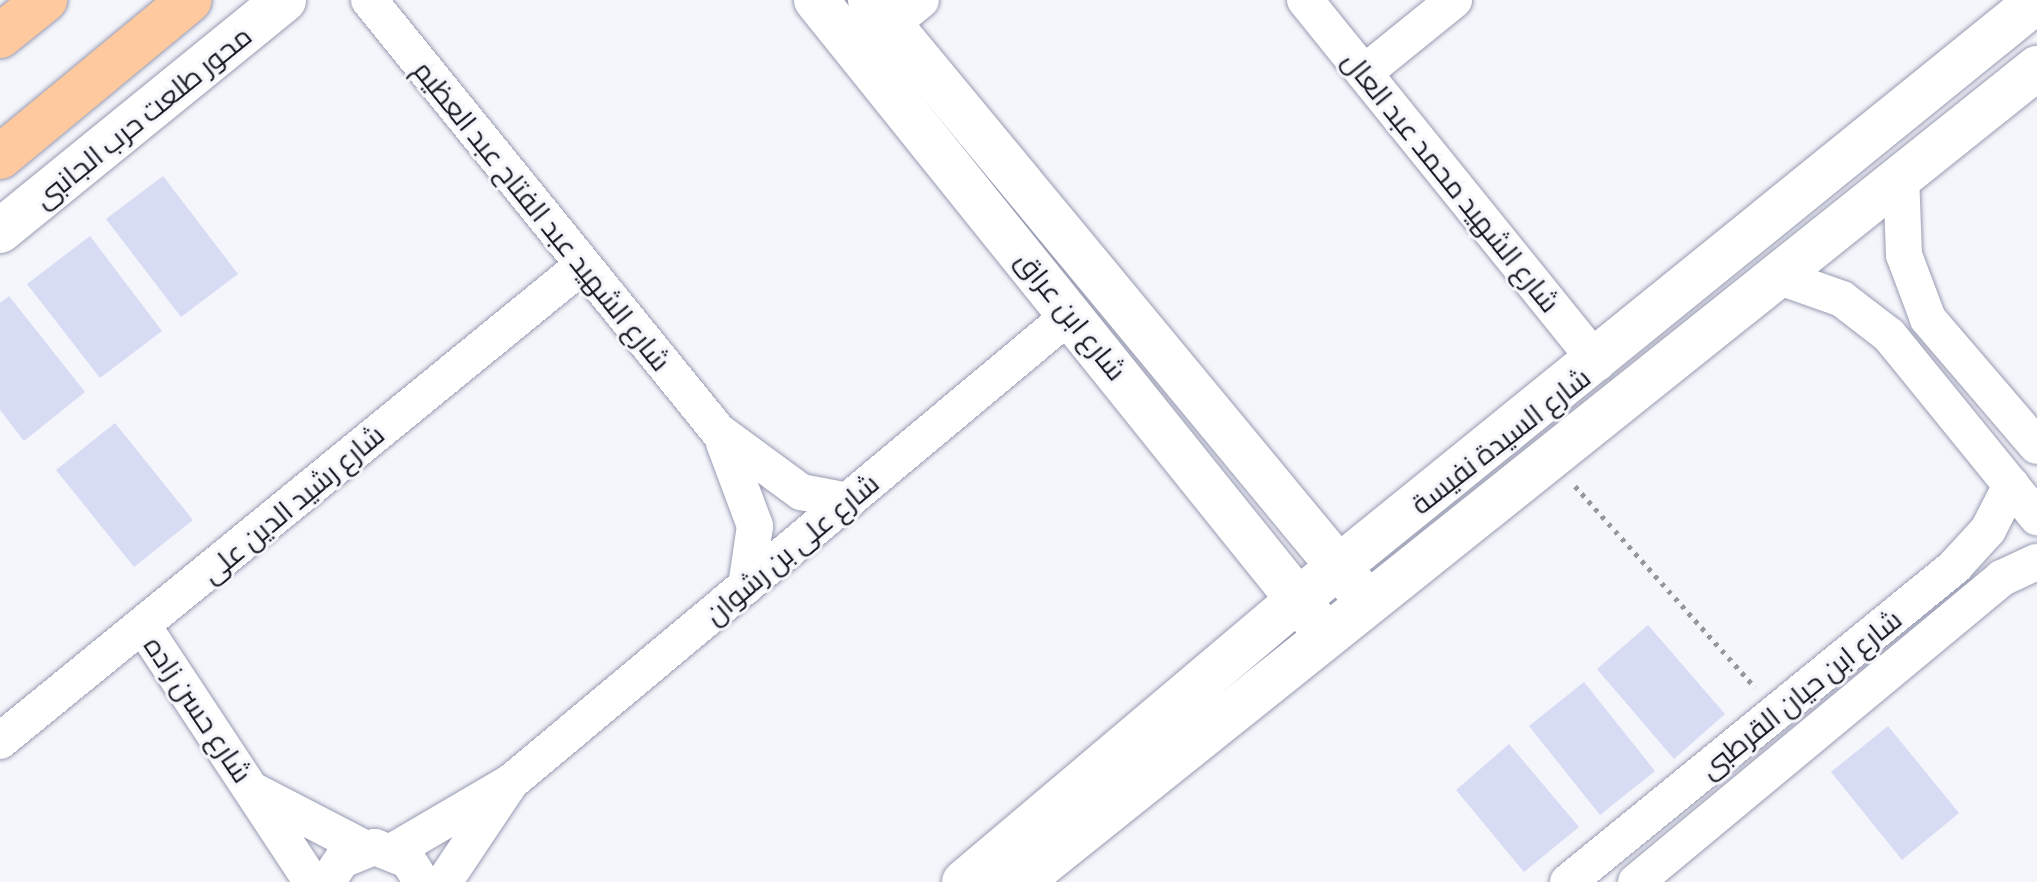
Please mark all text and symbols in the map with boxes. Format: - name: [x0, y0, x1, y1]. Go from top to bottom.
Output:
- street label: محور طلعت حرب الجانبى: [26, 18, 258, 214]
- street label: شارع الشهيد محمد عبد العال: [1336, 44, 1568, 318]
- street label: شارع الشهيد عبد الفتاح عبد العظيم: [407, 53, 679, 377]
- street label: شارع ابن عراق: [1010, 244, 1134, 386]
- street label: شارع السيدة نفيسة: [1404, 360, 1596, 520]
- street label: شارع رشيد الدين على: [194, 417, 390, 589]
- street label: شارع على بن رشوان: [697, 465, 885, 631]
- street label: شارع ابن حيان القرطبى: [1692, 601, 1908, 785]
- street label: شارع حسن زاده: [138, 630, 260, 788]

